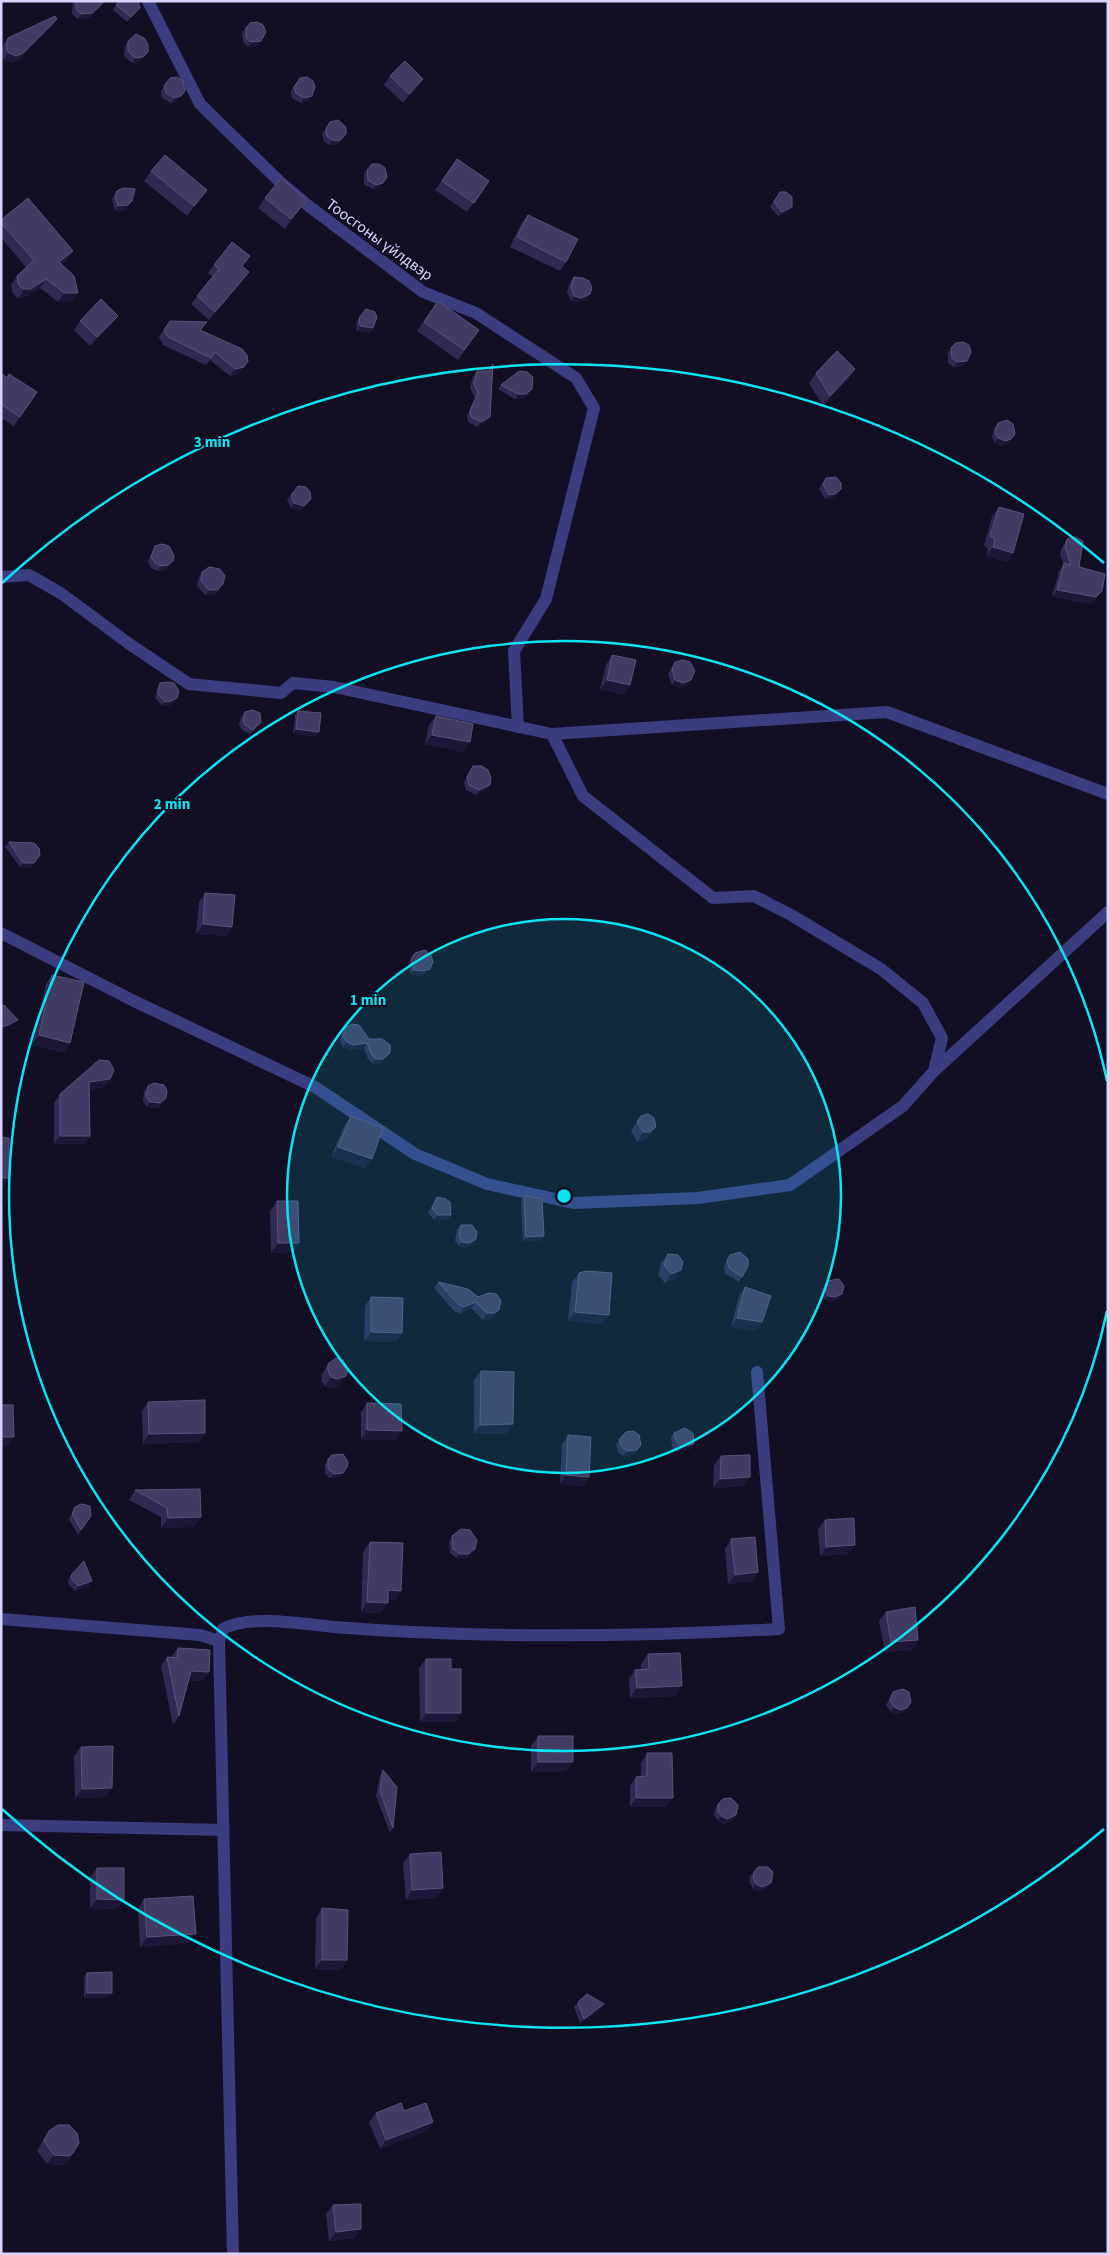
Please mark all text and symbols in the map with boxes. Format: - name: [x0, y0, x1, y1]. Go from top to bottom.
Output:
- street label: Тоосгоны үйлдвэр: [321, 193, 437, 286]
- text: 3 min: [194, 432, 230, 453]
- text: 2 min: [154, 794, 190, 815]
- text: 1 min: [350, 990, 386, 1011]
- centre of rings: [555, 1187, 573, 1205]

